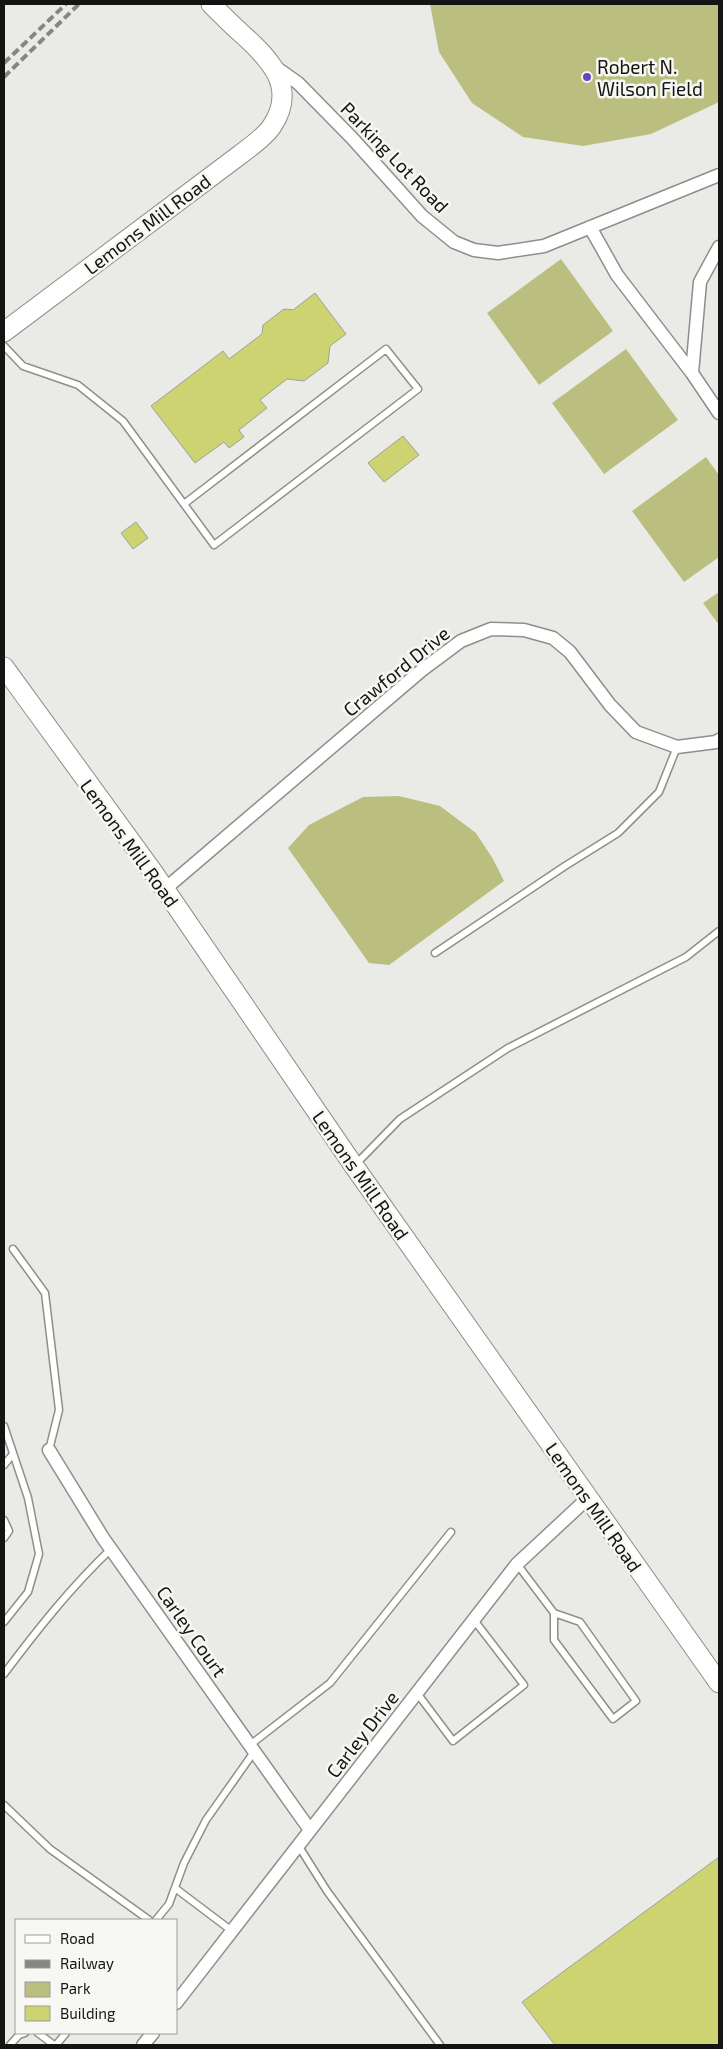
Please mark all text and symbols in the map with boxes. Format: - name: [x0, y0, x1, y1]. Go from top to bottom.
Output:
- place label: Robert N. Wilson Field: [597, 55, 703, 100]
- marker: Robert N. Wilson Field: [581, 71, 593, 83]
- street label: Parking Lot Road: [336, 97, 454, 217]
- street label: Lemons Mill Road: [79, 169, 215, 279]
- street label: Crawford Drive: [338, 621, 454, 721]
- street label: Lemons Mill Road: [76, 775, 184, 911]
- street label: Lemons Mill Road: [308, 1106, 414, 1244]
- street label: Lemons Mill Road: [541, 1438, 647, 1576]
- street label: Carley Court: [152, 1581, 232, 1681]
- street label: Carley Drive: [321, 1686, 403, 1782]
- legend: [15, 1919, 178, 2034]
- text: Road: [60, 1929, 95, 1947]
- text: Railway: [60, 1954, 114, 1972]
- text: Park: [60, 1979, 91, 1997]
- text: Building: [60, 2004, 116, 2022]

